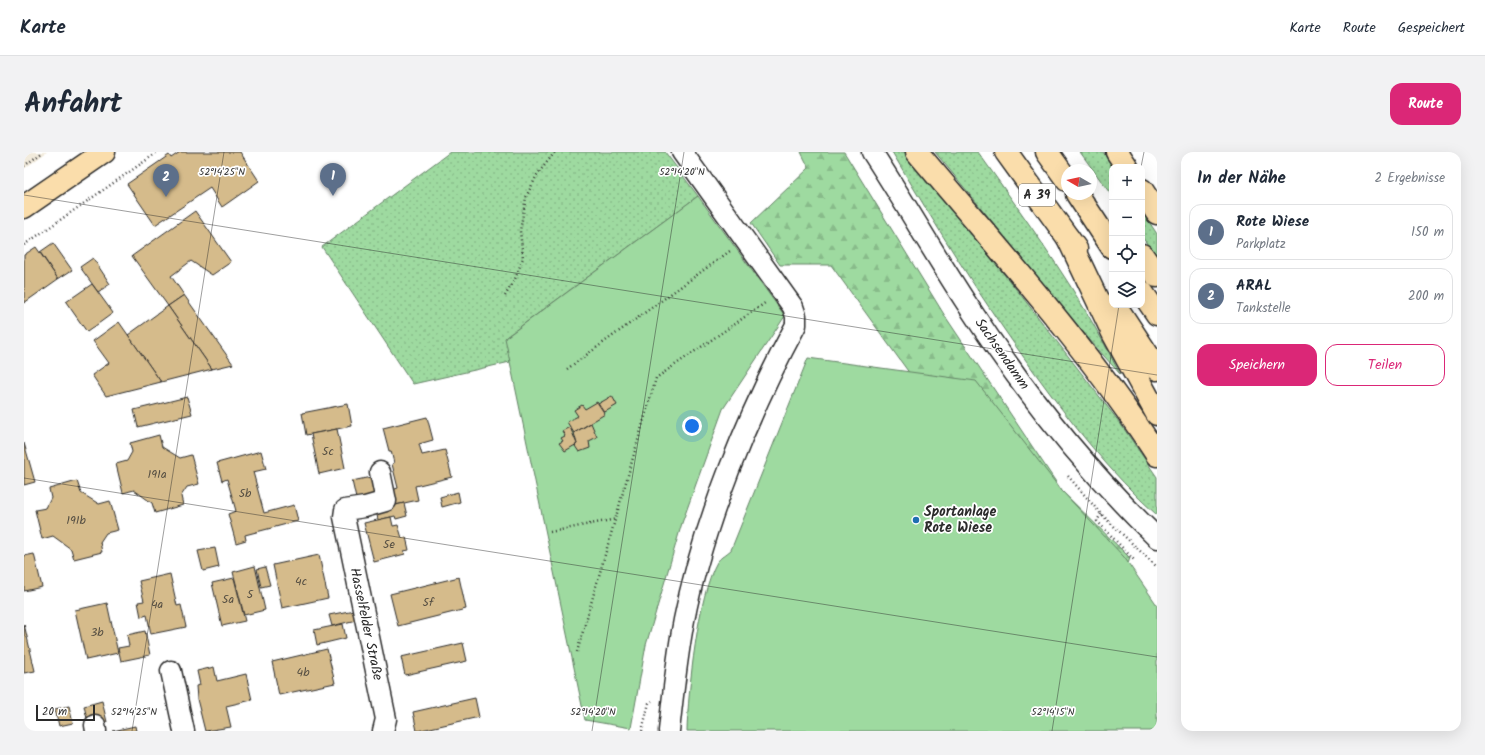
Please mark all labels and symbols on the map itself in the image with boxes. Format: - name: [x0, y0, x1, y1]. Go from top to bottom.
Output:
- pin: 1: [320, 163, 346, 196]
- pin: 2: [153, 164, 179, 197]
- text: 52°14'25"N: [199, 164, 245, 180]
- text: 52°14'20"N: [659, 164, 705, 180]
- north arrow: [1061, 164, 1097, 200]
- road number: A 39: [1019, 184, 1055, 206]
- street label: Sachsendamm: [969, 314, 1035, 394]
- your location: [682, 416, 702, 436]
- house number: 5c: [322, 442, 334, 461]
- house number: 191a: [147, 465, 167, 484]
- house number: 5b: [239, 484, 252, 503]
- place label: Sportanlage Rote Wiese: [924, 501, 997, 539]
- house number: 191b: [66, 511, 87, 530]
- marker: Sportanlage Rote Wiese: [911, 515, 921, 525]
- house number: 5e: [383, 535, 396, 554]
- street label: Hasselfelder Straße: [343, 566, 389, 683]
- house number: 4c: [295, 572, 307, 591]
- house number: 5: [247, 585, 255, 604]
- house number: 5a: [222, 590, 234, 609]
- house number: 5f: [423, 593, 435, 612]
- house number: 4a: [151, 595, 163, 614]
- house number: 3b: [90, 623, 104, 642]
- house number: 4b: [297, 663, 310, 682]
- scale bar: [36, 703, 95, 722]
- text: 52°14'25"N: [111, 704, 157, 720]
- text: 52°14'20"N: [570, 704, 616, 720]
- text: 52°14'15"N: [1031, 704, 1075, 720]

